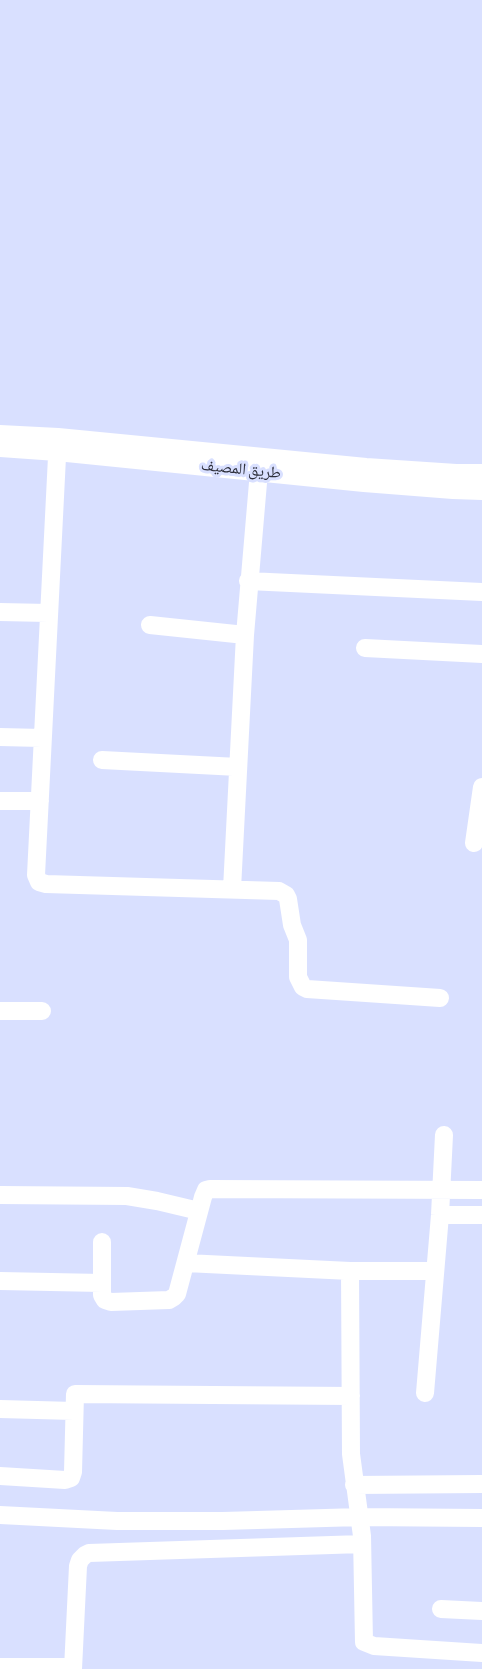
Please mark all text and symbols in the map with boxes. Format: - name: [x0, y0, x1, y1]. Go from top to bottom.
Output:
- street label: طريق المصيف: [200, 456, 282, 484]

